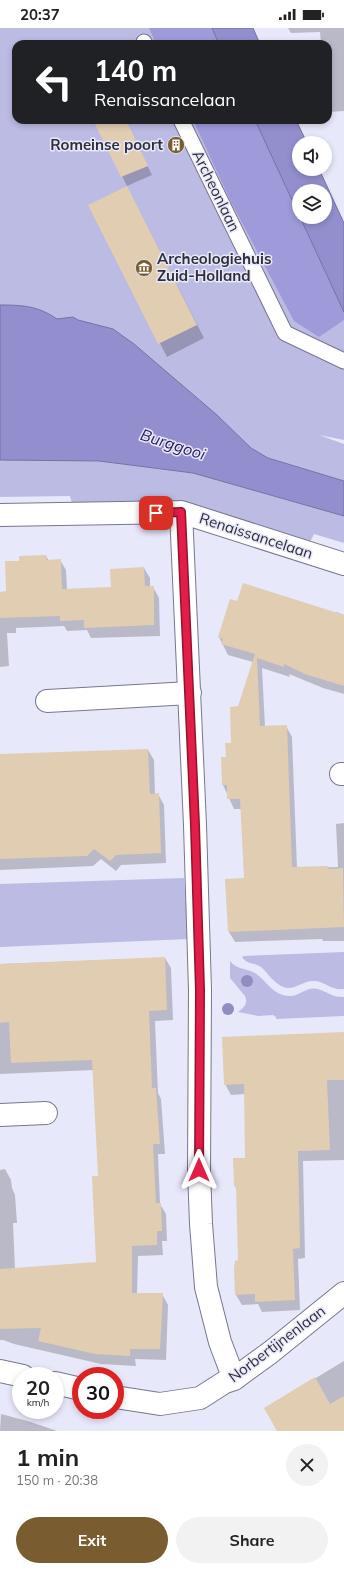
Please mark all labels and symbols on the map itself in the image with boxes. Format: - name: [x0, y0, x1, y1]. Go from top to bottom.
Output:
- place label: Romeinse poort: [50, 135, 163, 154]
- building icon: Romeinse poort: [166, 135, 186, 155]
- street label: Archeonlaan: [189, 147, 244, 235]
- place label: Archeologiehuis Zuid-Holland: [157, 249, 271, 285]
- museum icon: Archeologiehuis Zuid-Holland: [134, 258, 154, 278]
- water label: Burggooi: [138, 424, 208, 464]
- pin: [139, 496, 173, 530]
- street label: Renaissancelaan: [197, 508, 315, 563]
- position arrow: [178, 1149, 220, 1191]
- street label: Norbertijnenlaan: [224, 1301, 329, 1386]
- speed limit sign: 30: [72, 1367, 124, 1419]

